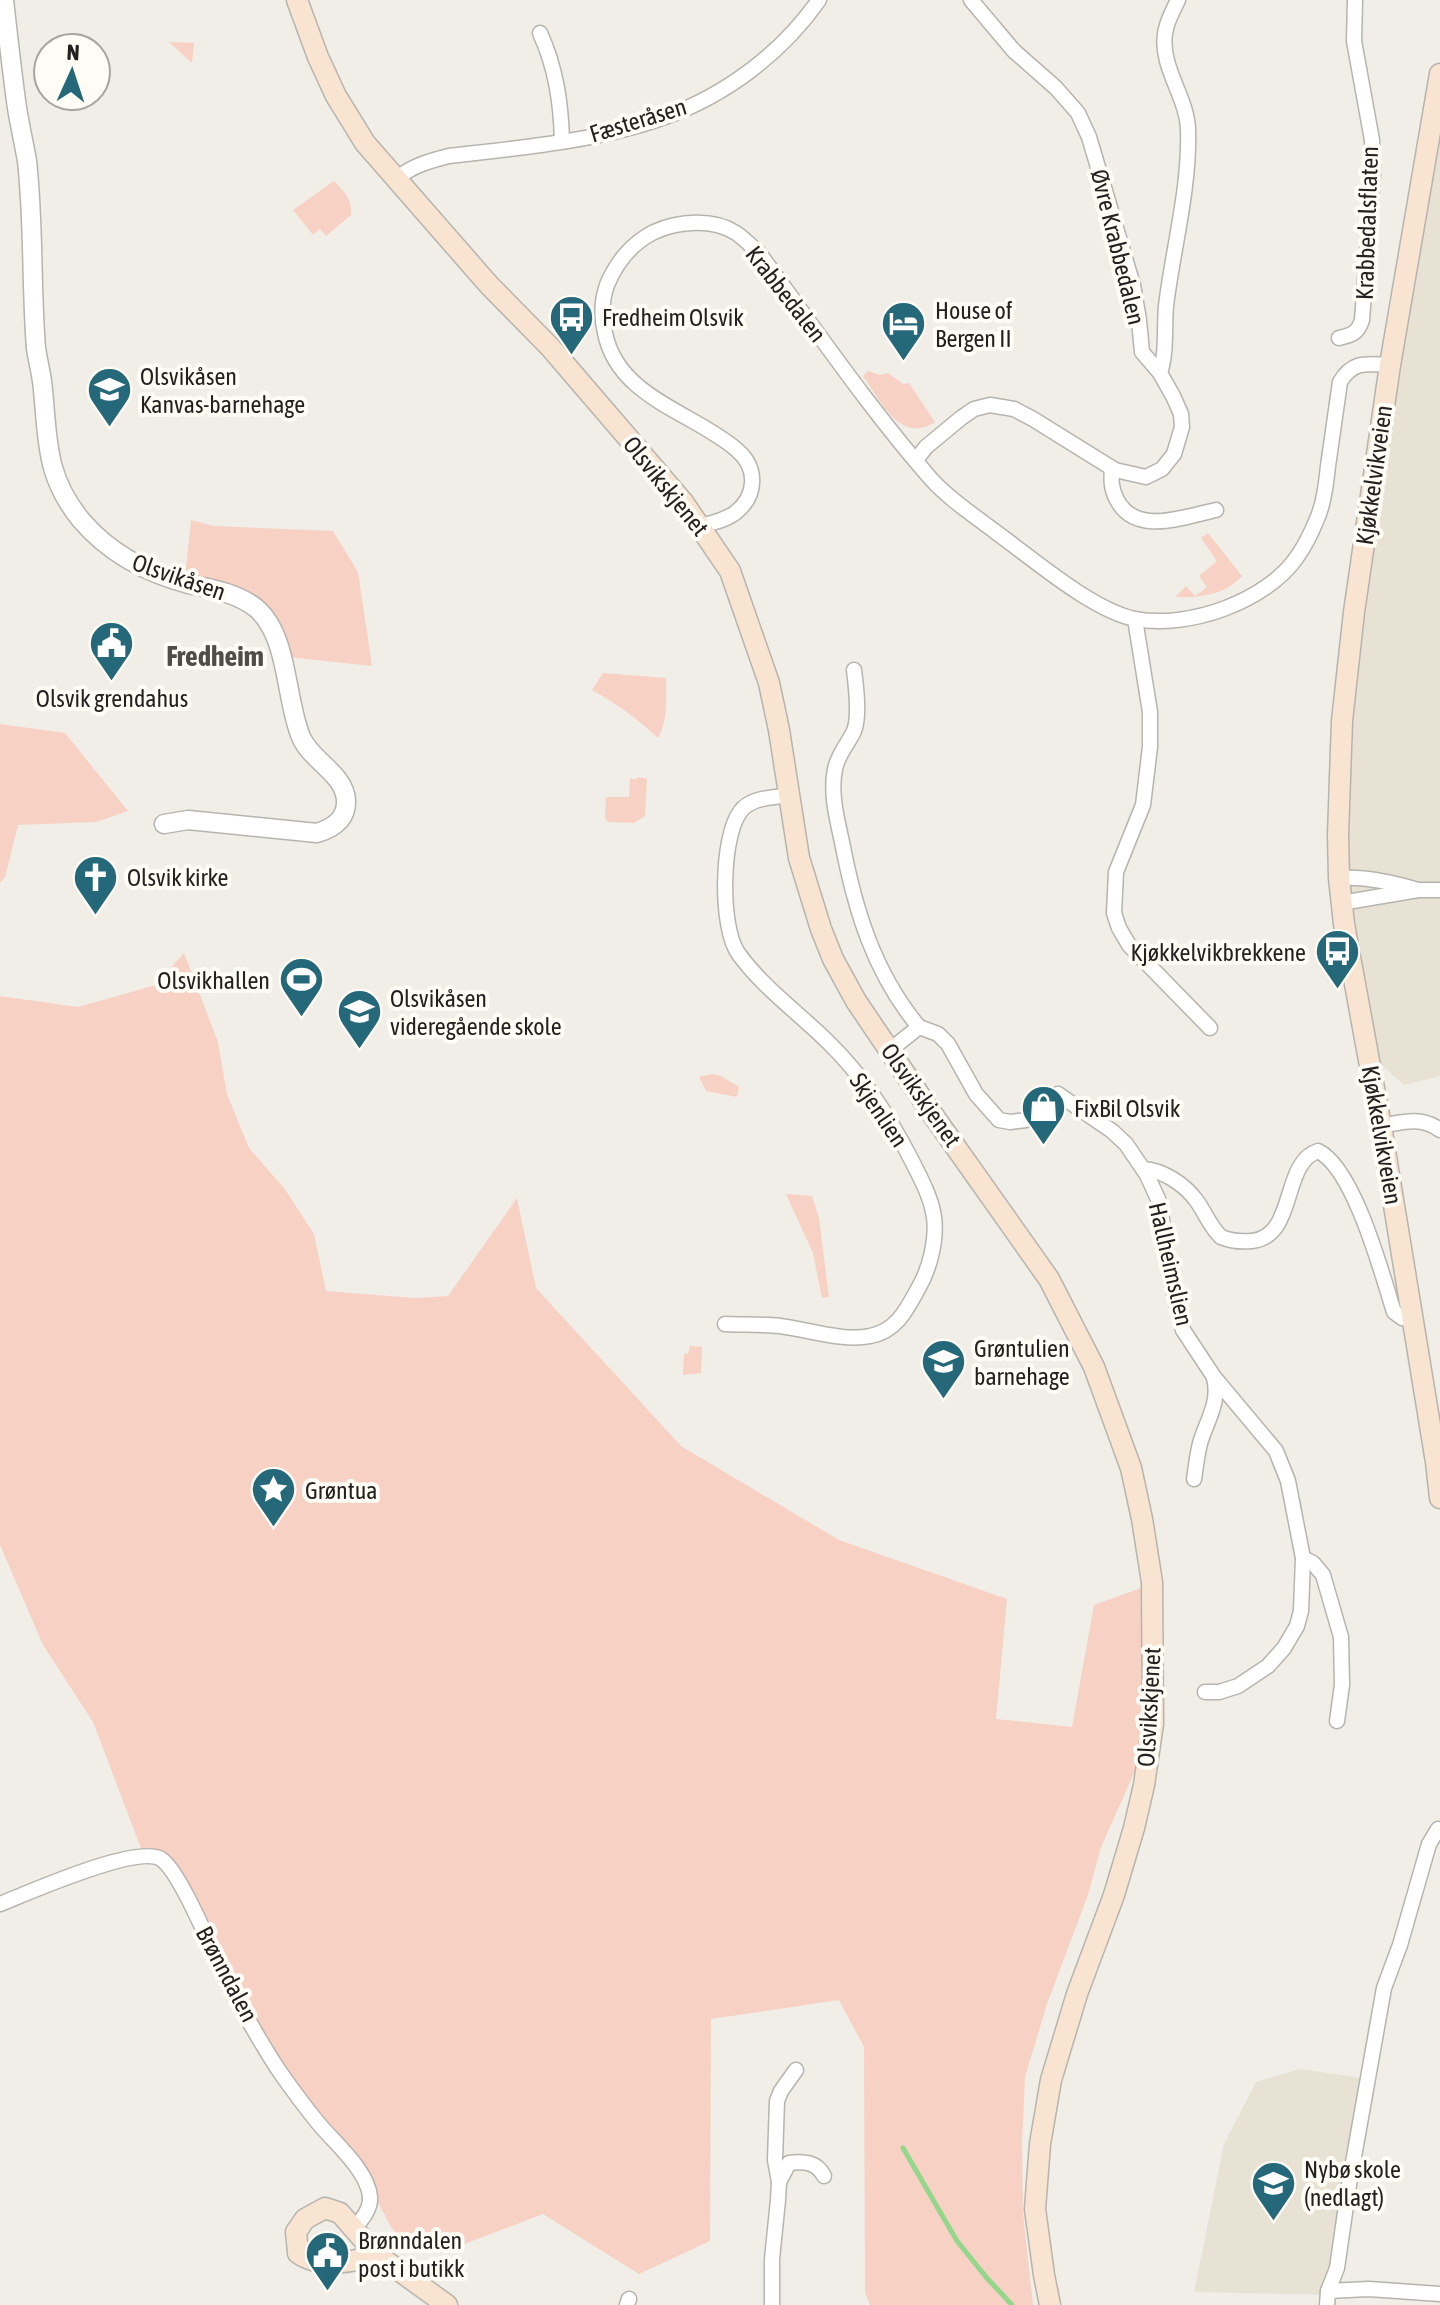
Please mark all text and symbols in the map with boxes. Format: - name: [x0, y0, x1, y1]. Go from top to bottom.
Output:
- north arrow: [32, 32, 112, 112]
- text: N: [66, 39, 80, 65]
- street label: Fæsteråsen: [586, 93, 690, 147]
- street label: Krabbedalsflaten: [1351, 146, 1383, 300]
- street label: Øvre Krabbedalen: [1086, 166, 1150, 328]
- street label: Krabbedalen: [740, 241, 832, 347]
- bus stop icon: Fredheim Olsvik: [547, 293, 595, 356]
- place label: House of Bergen II: [935, 297, 1013, 352]
- hotel icon: House of Bergen II: [880, 300, 928, 363]
- place label: Fredheim Olsvik: [602, 304, 744, 331]
- place label: Olsvikåsen Kanvas-barnehage: [140, 363, 305, 418]
- school or university icon: Olsvikåsen Kanvas-barnehage: [85, 366, 133, 429]
- street label: Kjøkkelvikveien: [1351, 403, 1397, 547]
- street label: Olsvikskjenet: [618, 431, 714, 541]
- street label: Olsvikåsen: [129, 548, 229, 606]
- public building icon: Olsvik grendahus: [88, 620, 136, 683]
- district label: Fredheim: [166, 640, 264, 672]
- place label: Olsvik grendahus: [36, 685, 188, 712]
- church icon: Olsvik kirke: [72, 853, 120, 916]
- place label: Olsvik kirke: [127, 864, 229, 891]
- bus stop icon: Kjøkkelvikbrekkene: [1313, 928, 1361, 991]
- place label: Kjøkkelvikbrekkene: [1130, 939, 1306, 966]
- sports icon: Olsvikhallen: [277, 956, 325, 1019]
- place label: Olsvikhallen: [157, 967, 270, 994]
- place label: Olsvikåsen videregående skole: [390, 985, 562, 1040]
- school or university icon: Olsvikåsen videregående skole: [335, 988, 383, 1051]
- street label: Olsvikskjenet: [876, 1038, 966, 1152]
- street label: Kjøkkelvikveien: [1356, 1063, 1408, 1207]
- street label: Skjenlien: [845, 1068, 913, 1152]
- shop icon: FixBil Olsvik: [1019, 1084, 1067, 1147]
- place label: FixBil Olsvik: [1074, 1095, 1181, 1122]
- street label: Hallheimslien: [1144, 1200, 1198, 1328]
- place label: Grøntulien barnehage: [974, 1335, 1070, 1390]
- school or university icon: Grøntulien barnehage: [919, 1338, 967, 1401]
- place icon: Grøntua: [250, 1466, 298, 1529]
- place label: Grøntua: [305, 1477, 377, 1504]
- street label: Olsvikskjenet: [1132, 1646, 1166, 1767]
- street label: Brønndalen: [191, 1922, 263, 2026]
- place label: Nybø skole (nedlagt): [1304, 2156, 1401, 2211]
- school or university icon: Nybø skole (nedlagt): [1249, 2159, 1297, 2222]
- place label: Brønndalen post i butikk: [358, 2227, 465, 2282]
- public building icon: Brønndalen post i butikk: [303, 2230, 351, 2293]

